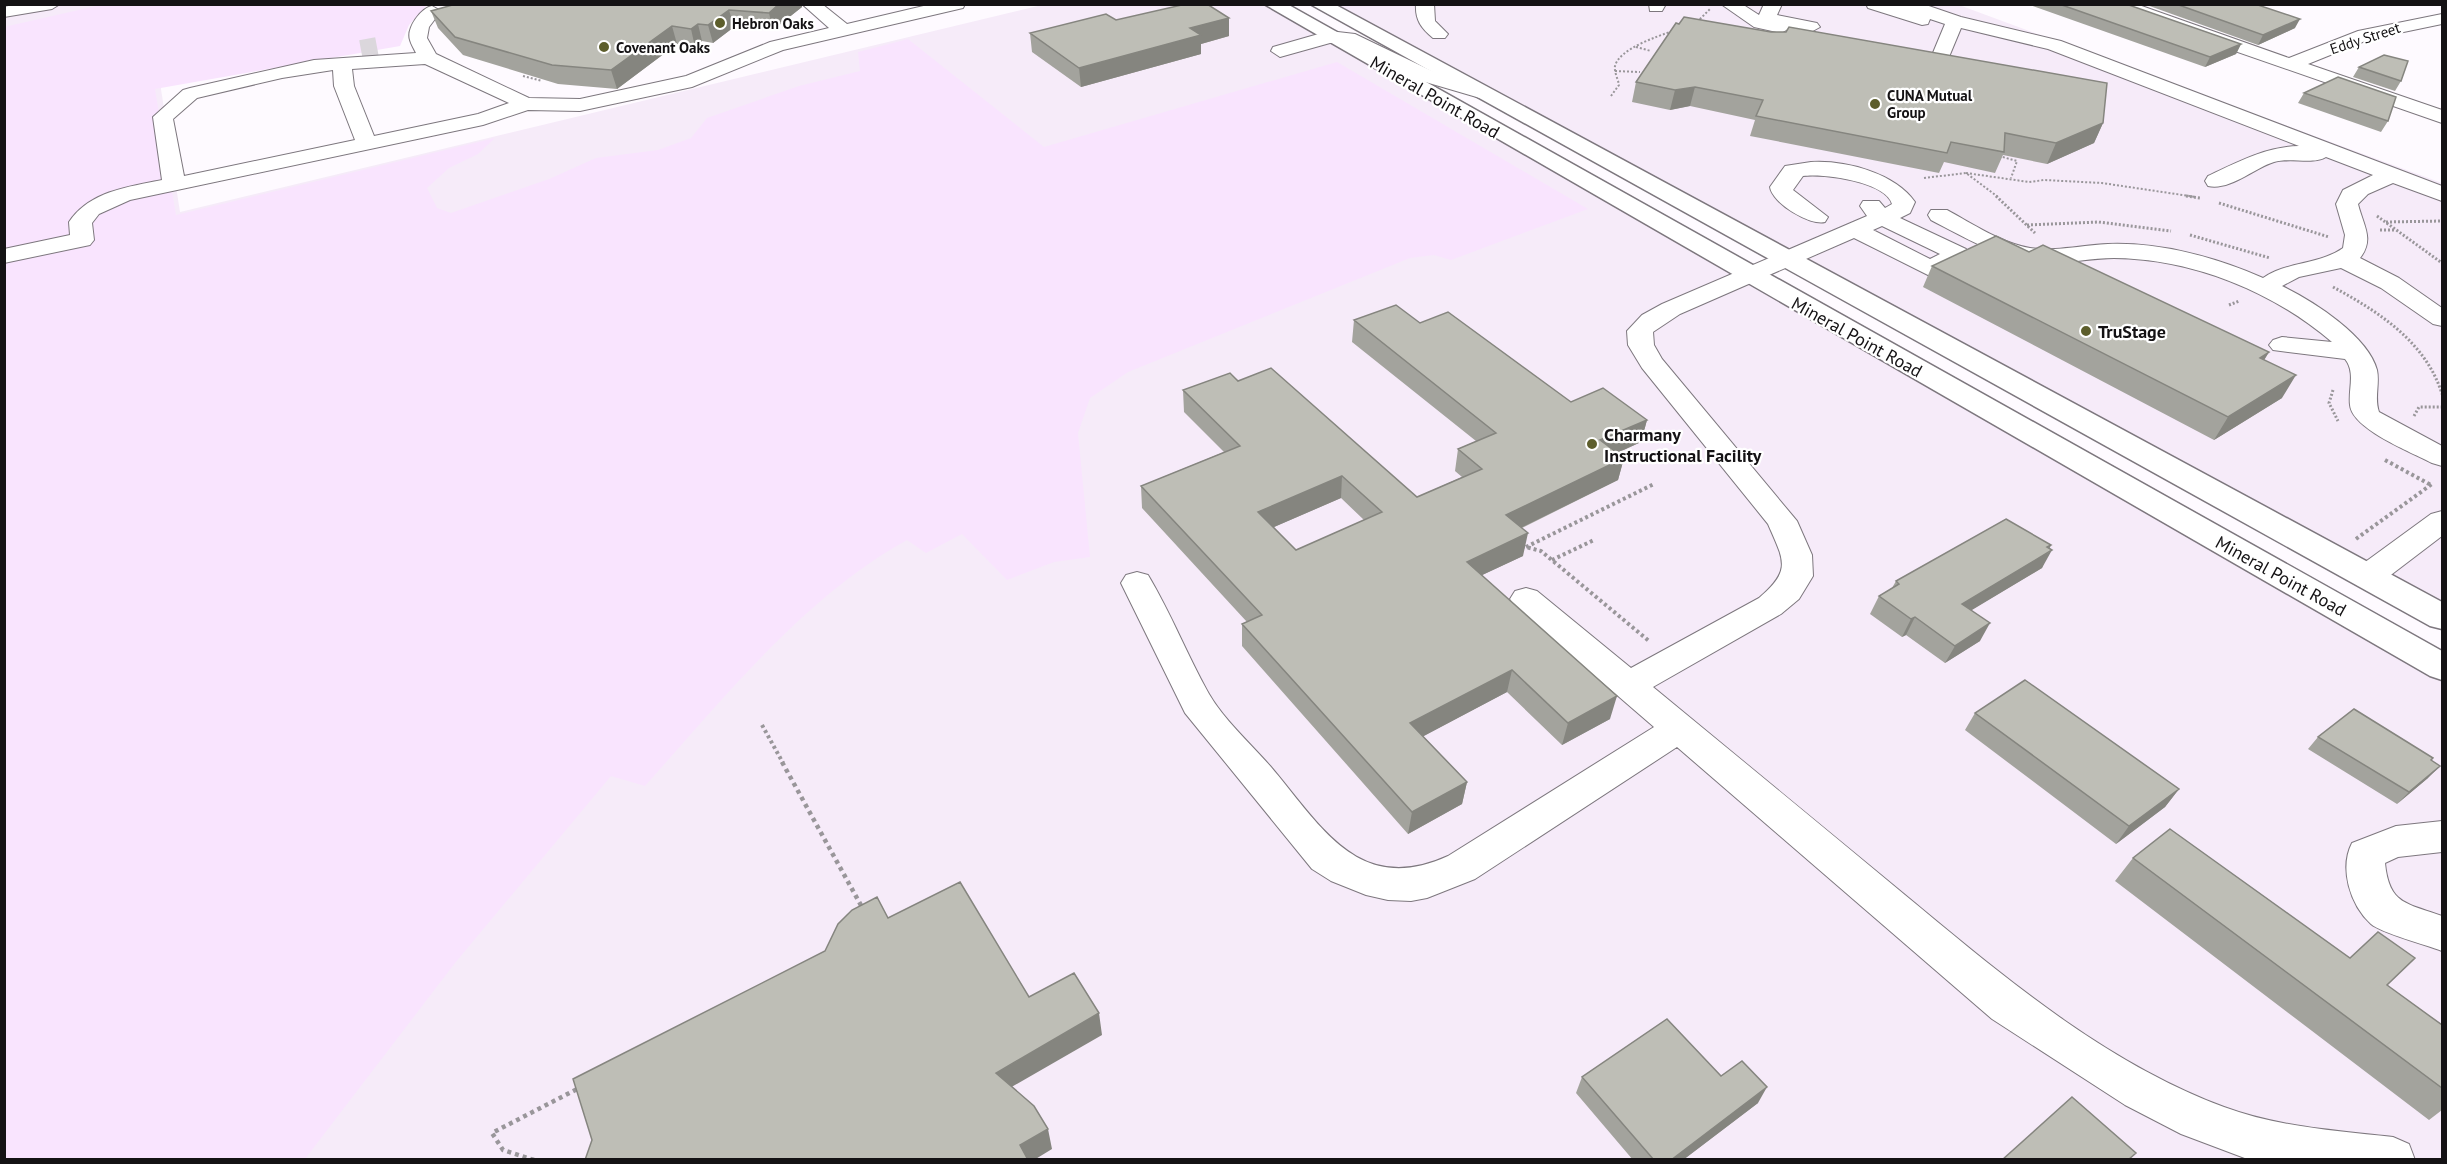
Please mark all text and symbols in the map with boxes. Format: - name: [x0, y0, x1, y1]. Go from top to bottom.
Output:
- place label: Hebron Oaks: [732, 14, 814, 33]
- marker: Hebron Oaks: [713, 16, 727, 30]
- street label: Eddy Street: [2327, 18, 2403, 58]
- place label: Covenant Oaks: [616, 38, 710, 57]
- marker: Covenant Oaks: [597, 40, 611, 54]
- street label: Mineral Point Road: [1366, 51, 1504, 143]
- place label: CUNA Mutual Group: [1887, 86, 1973, 122]
- marker: CUNA Mutual Group: [1868, 97, 1882, 111]
- street label: Mineral Point Road: [1788, 292, 1926, 382]
- place label: TruStage: [2098, 320, 2166, 343]
- marker: TruStage: [2079, 324, 2093, 338]
- place label: Charmany Instructional Facility: [1604, 423, 1762, 467]
- marker: Charmany Instructional Facility: [1585, 437, 1599, 451]
- street label: Mineral Point Road: [2212, 531, 2350, 621]

